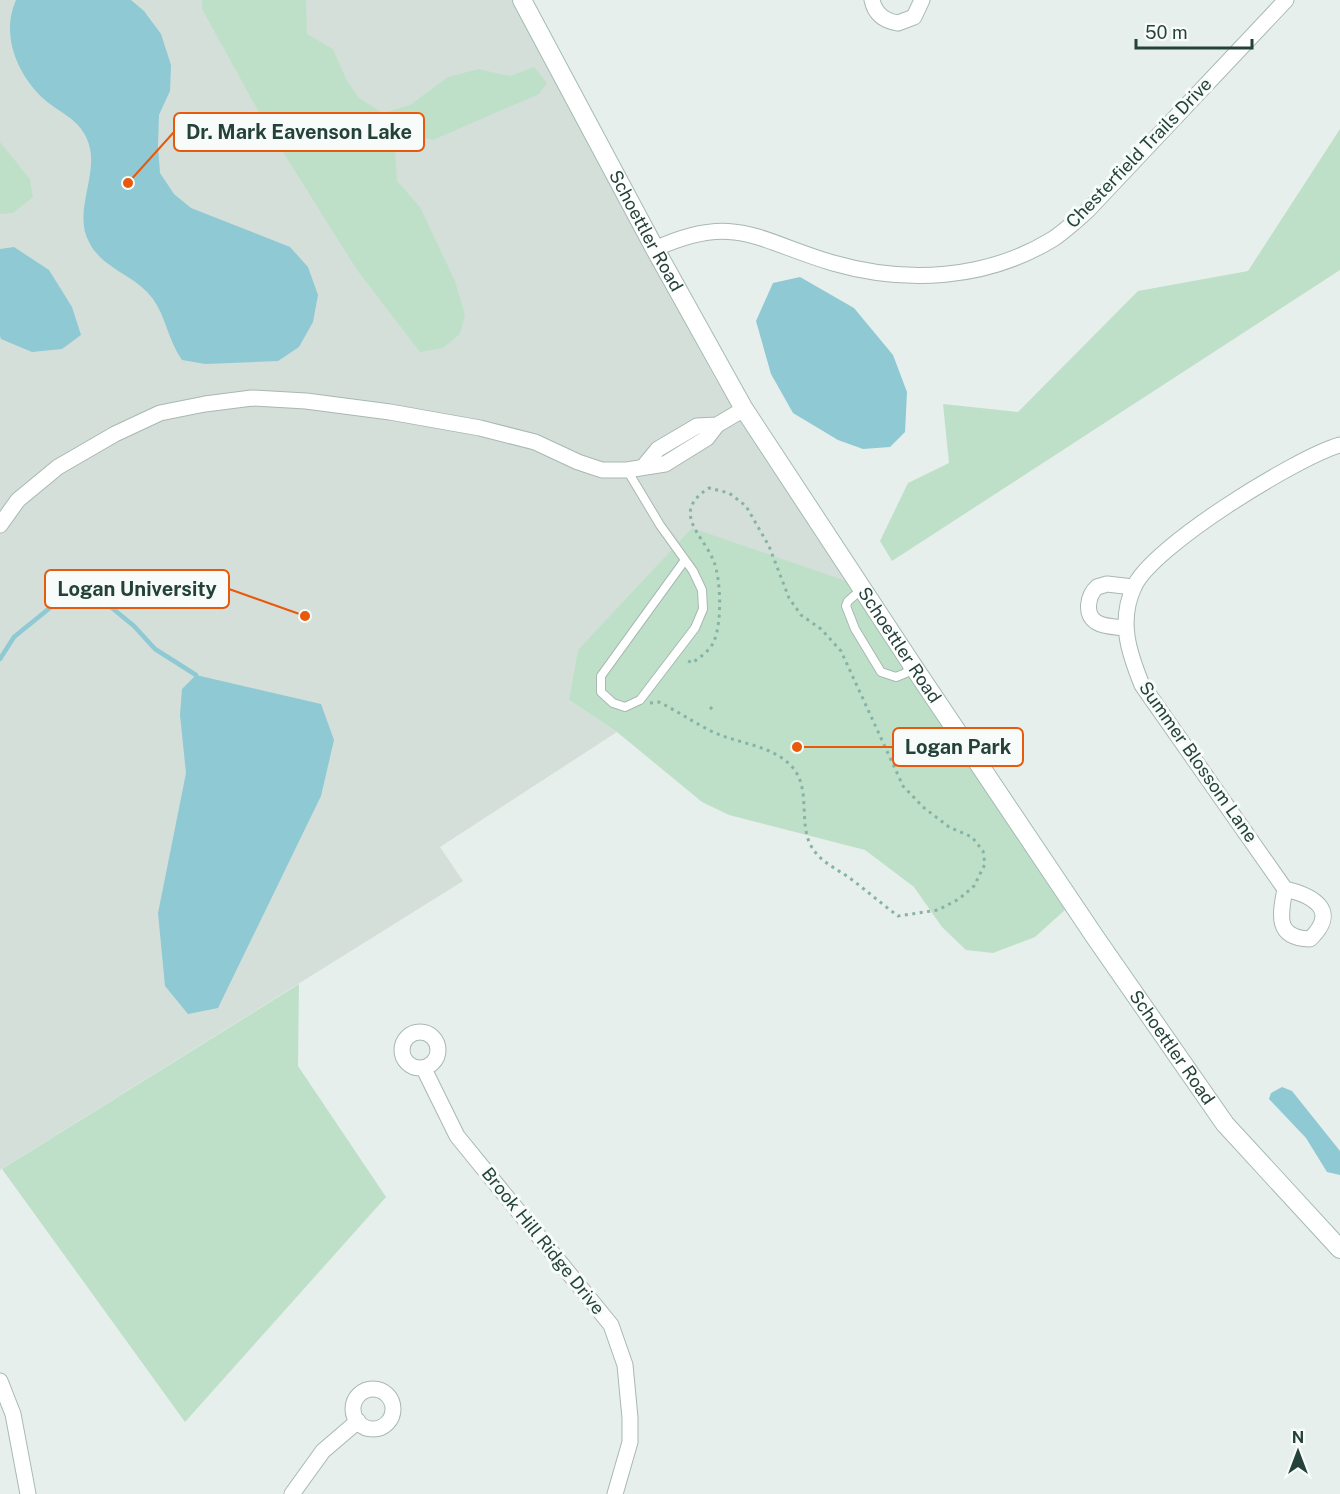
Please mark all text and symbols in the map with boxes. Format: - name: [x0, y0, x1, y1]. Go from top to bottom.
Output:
- scale bar: [1136, 12, 1252, 50]
- text: 50 m: [1145, 22, 1188, 43]
- street label: Chesterfield Trails Drive: [1061, 73, 1216, 232]
- callout: Dr. Mark Eavenson Lake: [174, 113, 424, 151]
- text: Dr. Mark Eavenson Lake: [186, 120, 412, 144]
- street label: Schoettler Road: [605, 167, 687, 295]
- callout: Logan University: [45, 570, 229, 608]
- text: Logan University: [57, 577, 217, 601]
- street label: Schoettler Road: [854, 583, 946, 707]
- street label: Summer Blossom Lane: [1135, 677, 1262, 846]
- callout: Logan Park: [893, 728, 1023, 766]
- text: Logan Park: [905, 735, 1012, 759]
- street label: Schoettler Road: [1125, 986, 1219, 1108]
- street label: Brook Hill Ridge Drive: [478, 1163, 609, 1318]
- north arrow: [1268, 1422, 1328, 1482]
- text: N: [1292, 1428, 1304, 1447]

